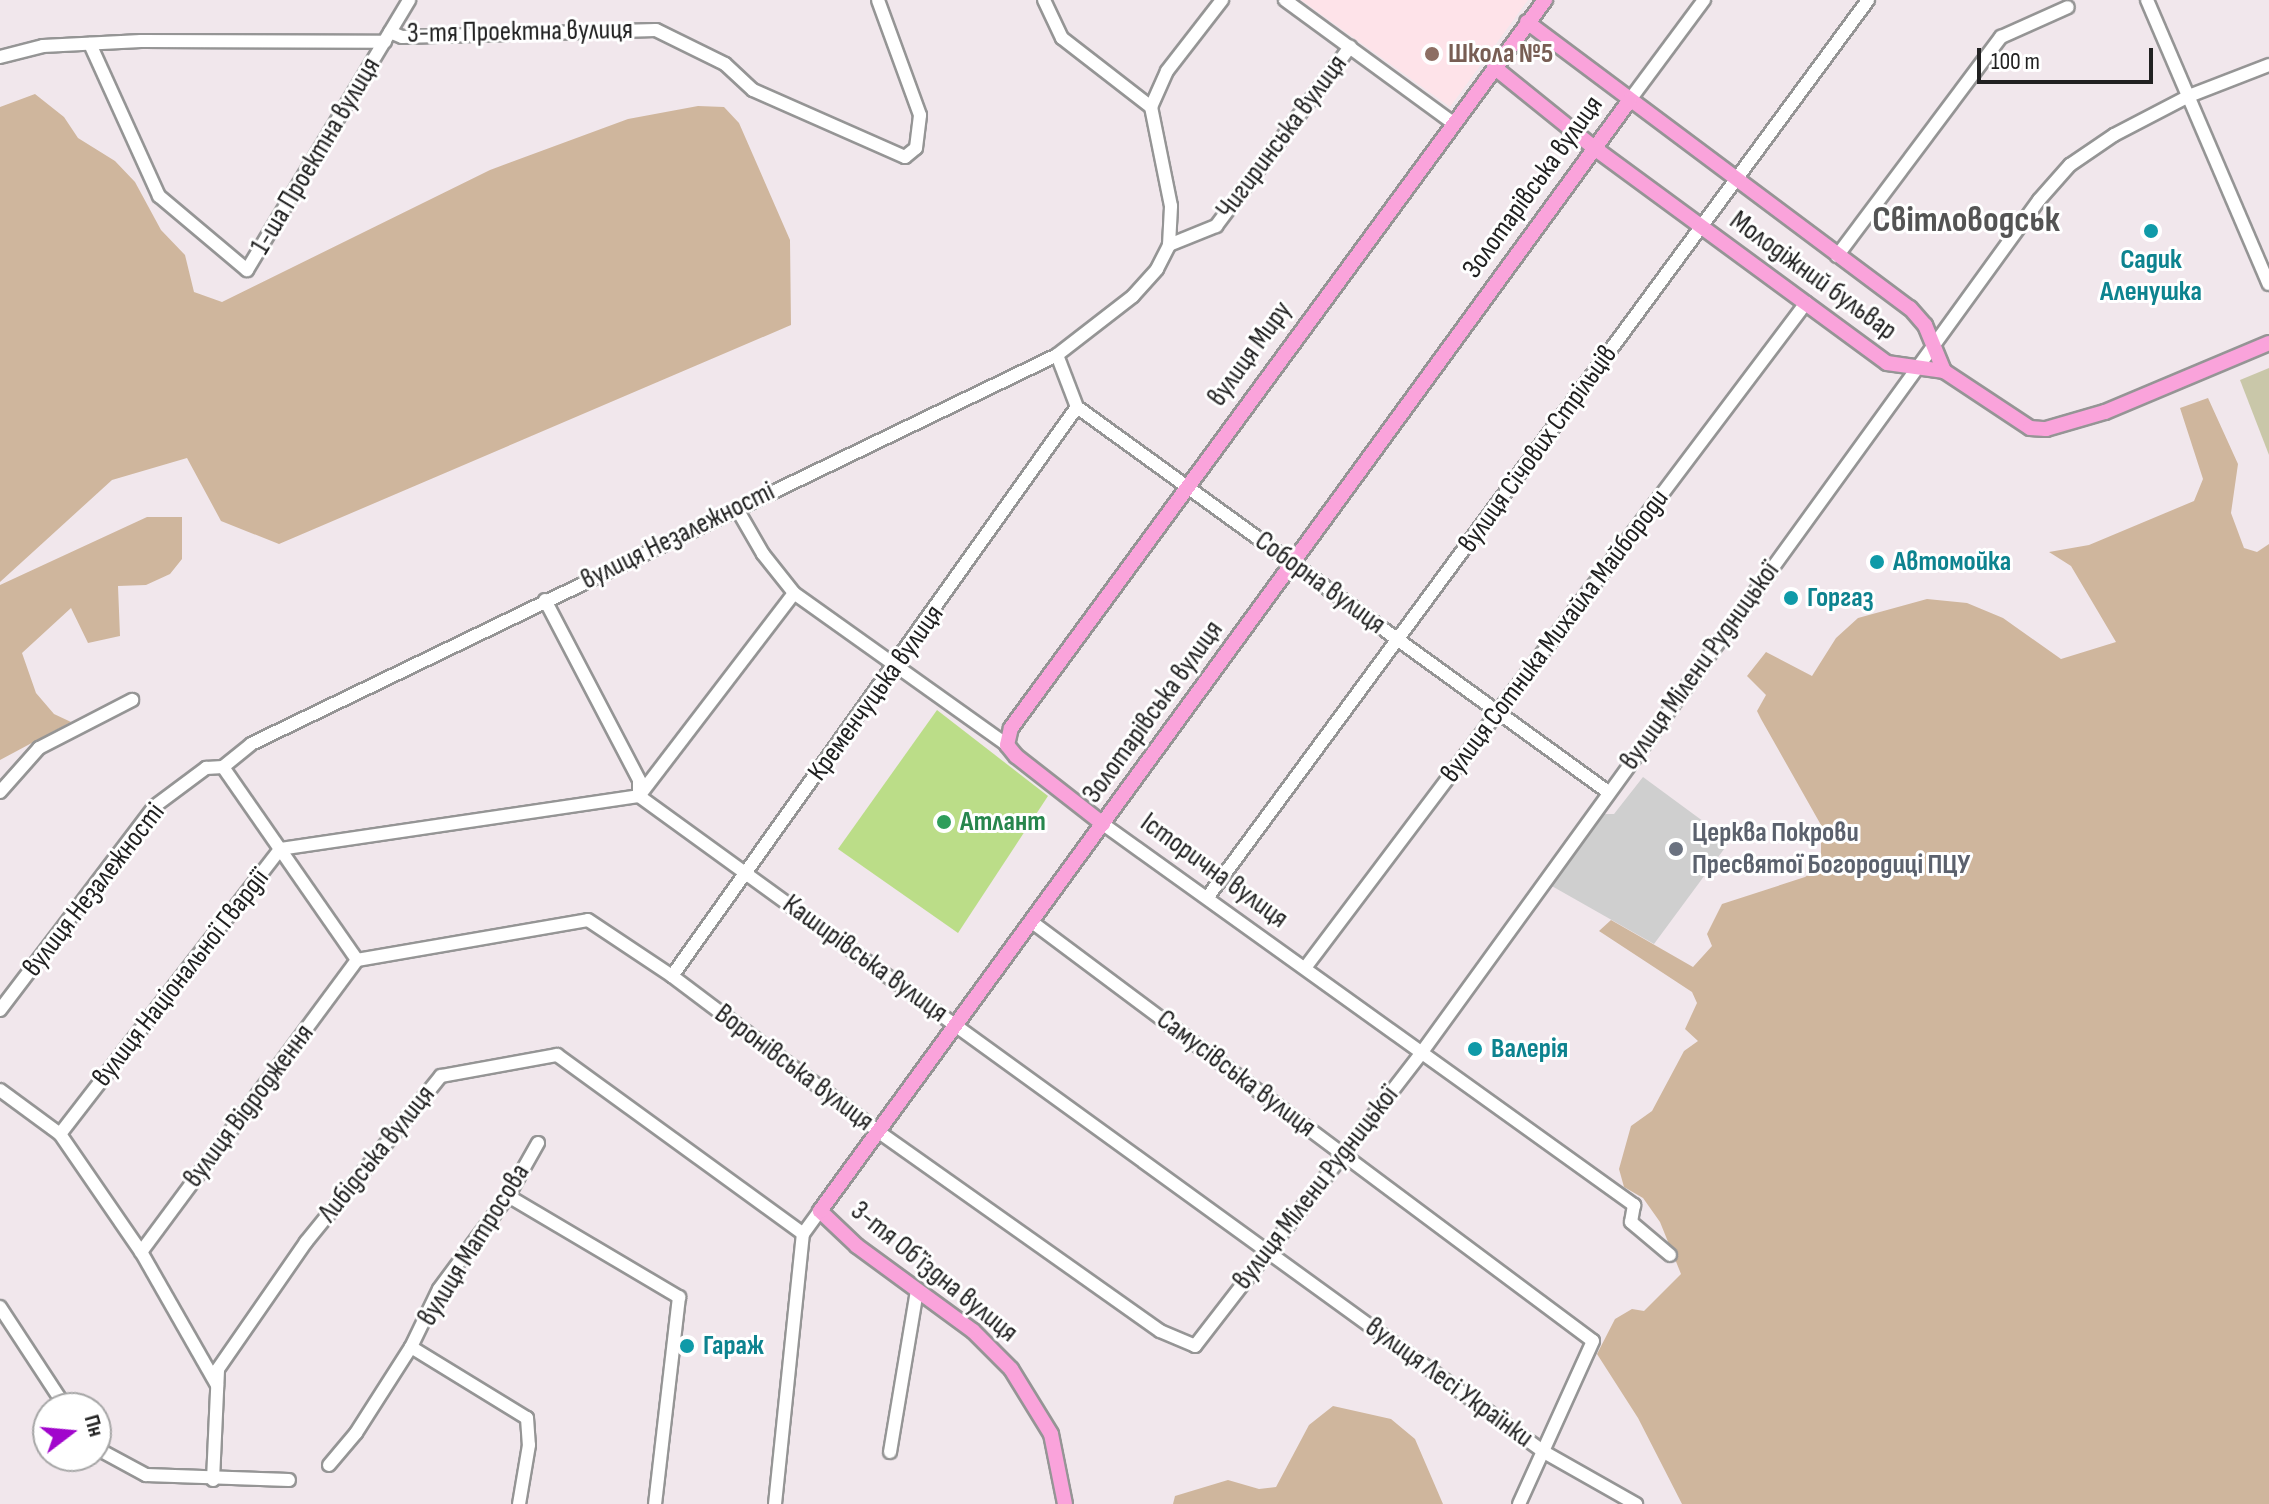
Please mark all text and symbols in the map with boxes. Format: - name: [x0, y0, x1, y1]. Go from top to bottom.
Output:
- street label: 3-тя Проектна вулиця: [407, 13, 633, 51]
- scale bar: [1981, 32, 2157, 82]
- place label: Школа №5: [1448, 37, 1553, 71]
- marker: Школа №5: [1423, 45, 1441, 63]
- text: 100 m: [1991, 47, 2040, 76]
- street label: Чигиринська вулиця: [1209, 48, 1355, 226]
- street label: 1-ша Проектна вулиця: [244, 51, 388, 261]
- street label: Золотарівська вулиця: [1456, 89, 1610, 285]
- district label: Світловодськ: [1872, 199, 2060, 243]
- street label: Молодіжний бульвар: [1723, 204, 1903, 348]
- marker: Садик Аленушка: [2142, 222, 2160, 240]
- place label: Садик Аленушка: [2100, 243, 2202, 309]
- street label: вулиця Миру: [1201, 295, 1299, 413]
- street label: вулиця Січових Стрільців: [1451, 339, 1625, 559]
- street label: вулиця Незалежності: [576, 475, 780, 597]
- street label: вулиця Сотника Михайла Майбороди: [1434, 483, 1676, 789]
- street label: Соборна вулиця: [1248, 524, 1392, 642]
- place label: Автомойка: [1893, 545, 2011, 579]
- marker: Автомойка: [1868, 553, 1886, 571]
- street label: вулиця Мілени Рудницької: [1613, 555, 1787, 777]
- place label: Горгаз: [1807, 581, 1874, 615]
- marker: Горгаз: [1782, 589, 1800, 607]
- street label: Кременчуцька вулиця: [801, 598, 951, 788]
- street label: Золотарівська вулиця: [1076, 614, 1230, 810]
- street label: вулиця Незалежності: [16, 797, 172, 983]
- place label: Атлант: [960, 805, 1046, 839]
- street label: Історична вулиця: [1134, 806, 1294, 936]
- marker: Атлант: [935, 813, 953, 831]
- place label: Церква Покрови Пресвятої Богородиці ПЦУ: [1692, 816, 1970, 882]
- marker: Церква Покрови Пресвятої Богородиці ПЦУ: [1667, 840, 1685, 858]
- street label: вулиця Національної Гвардії: [86, 862, 276, 1094]
- street label: Каширівська вулиця: [776, 888, 954, 1030]
- street label: Воронівська вулиця: [708, 997, 880, 1139]
- street label: Самусівська вулиця: [1150, 1003, 1322, 1145]
- street label: вулиця Відродження: [177, 1018, 321, 1194]
- place label: Валерія: [1491, 1032, 1568, 1066]
- marker: Валерія: [1466, 1040, 1484, 1058]
- street label: Либідська вулиця: [312, 1079, 442, 1229]
- street label: вулиця Мілени Рудницької: [1226, 1079, 1406, 1297]
- street label: вулиця Матросова: [411, 1158, 537, 1332]
- street label: 3-тя Обʼїздна вулиця: [844, 1194, 1024, 1350]
- street label: вулиця Лесі Українки: [1359, 1311, 1539, 1455]
- place label: Гараж: [703, 1329, 764, 1363]
- marker: Гараж: [678, 1337, 696, 1355]
- north arrow: [32, 1392, 112, 1472]
- text: Пн: [78, 1412, 110, 1440]

